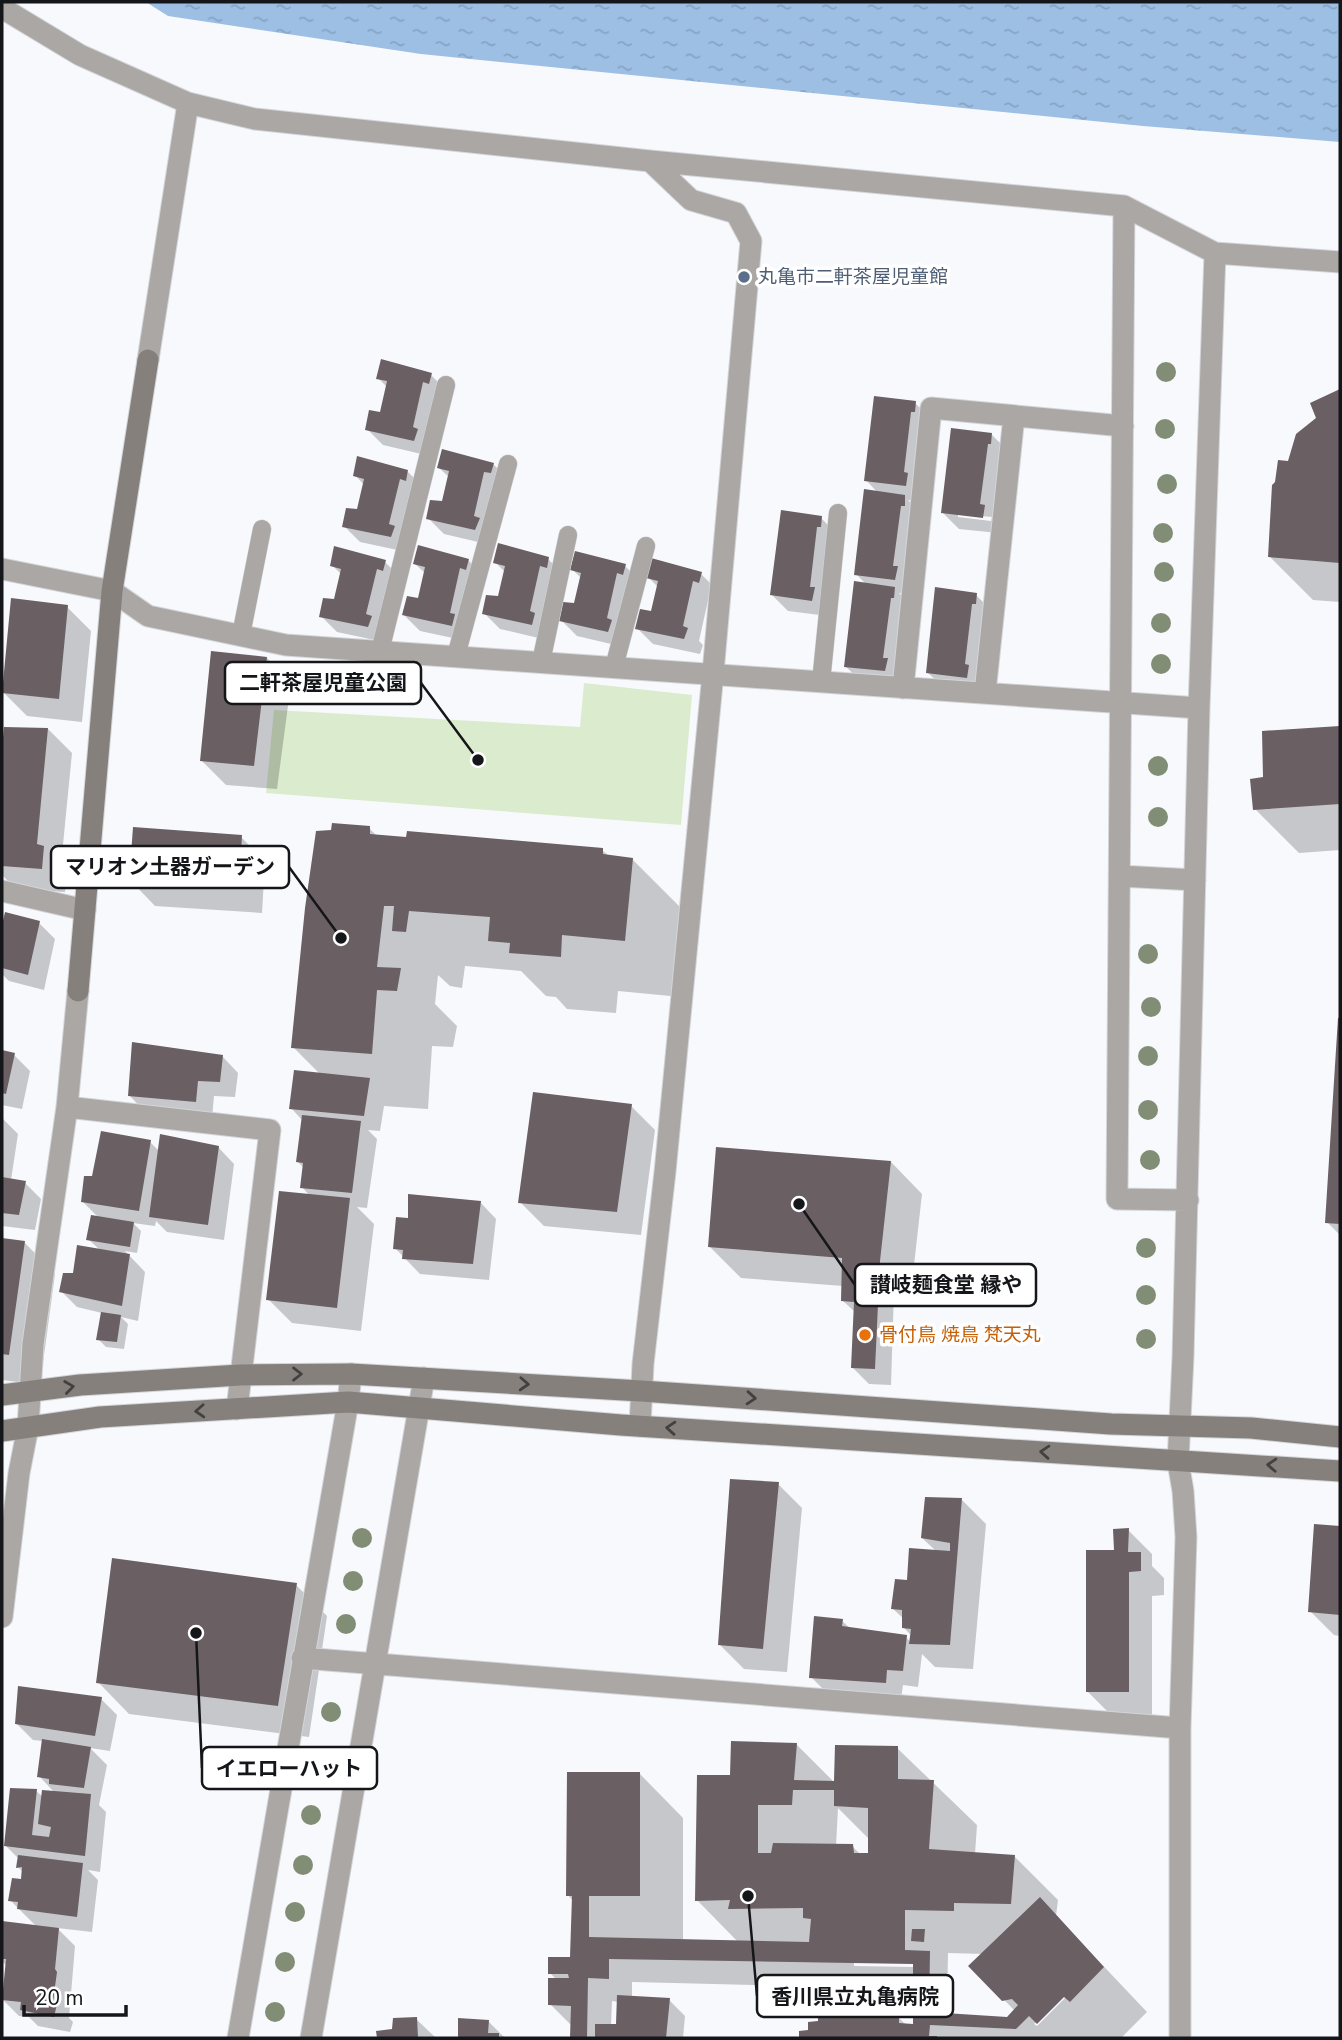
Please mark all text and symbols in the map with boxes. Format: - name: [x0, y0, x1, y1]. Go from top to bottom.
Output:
- place label: 丸亀市二軒茶屋児童館: [758, 264, 948, 290]
- marker: 丸亀市二軒茶屋児童館: [736, 269, 752, 285]
- callout: 二軒茶屋児童公園: [225, 662, 421, 704]
- text: 二軒茶屋児童公園: [239, 669, 407, 697]
- callout: マリオン土器ガーデン: [51, 846, 289, 888]
- text: マリオン土器ガーデン: [65, 853, 275, 881]
- callout: 讃岐麺食堂 縁や: [855, 1264, 1036, 1306]
- text: 讃岐麺食堂 縁や: [870, 1271, 1022, 1299]
- place label: 骨付鳥 焼鳥 梵天丸: [879, 1322, 1041, 1348]
- marker: 骨付鳥 焼鳥 梵天丸: [857, 1327, 873, 1343]
- one-way arrow: [292, 1366, 302, 1382]
- one-way arrow: [519, 1376, 530, 1391]
- one-way arrow: [64, 1379, 75, 1394]
- one-way arrow: [746, 1391, 757, 1406]
- one-way arrow: [194, 1403, 205, 1418]
- one-way arrow: [666, 1421, 677, 1436]
- one-way arrow: [1039, 1445, 1050, 1460]
- one-way arrow: [1266, 1458, 1277, 1473]
- callout: イエローハット: [202, 1747, 377, 1789]
- text: イエローハット: [216, 1755, 362, 1783]
- scale bar: [24, 1974, 126, 2018]
- callout: 香川県立丸亀病院: [757, 1975, 953, 2017]
- text: 香川県立丸亀病院: [771, 1983, 939, 2011]
- text: 20 m: [35, 1984, 84, 2012]

